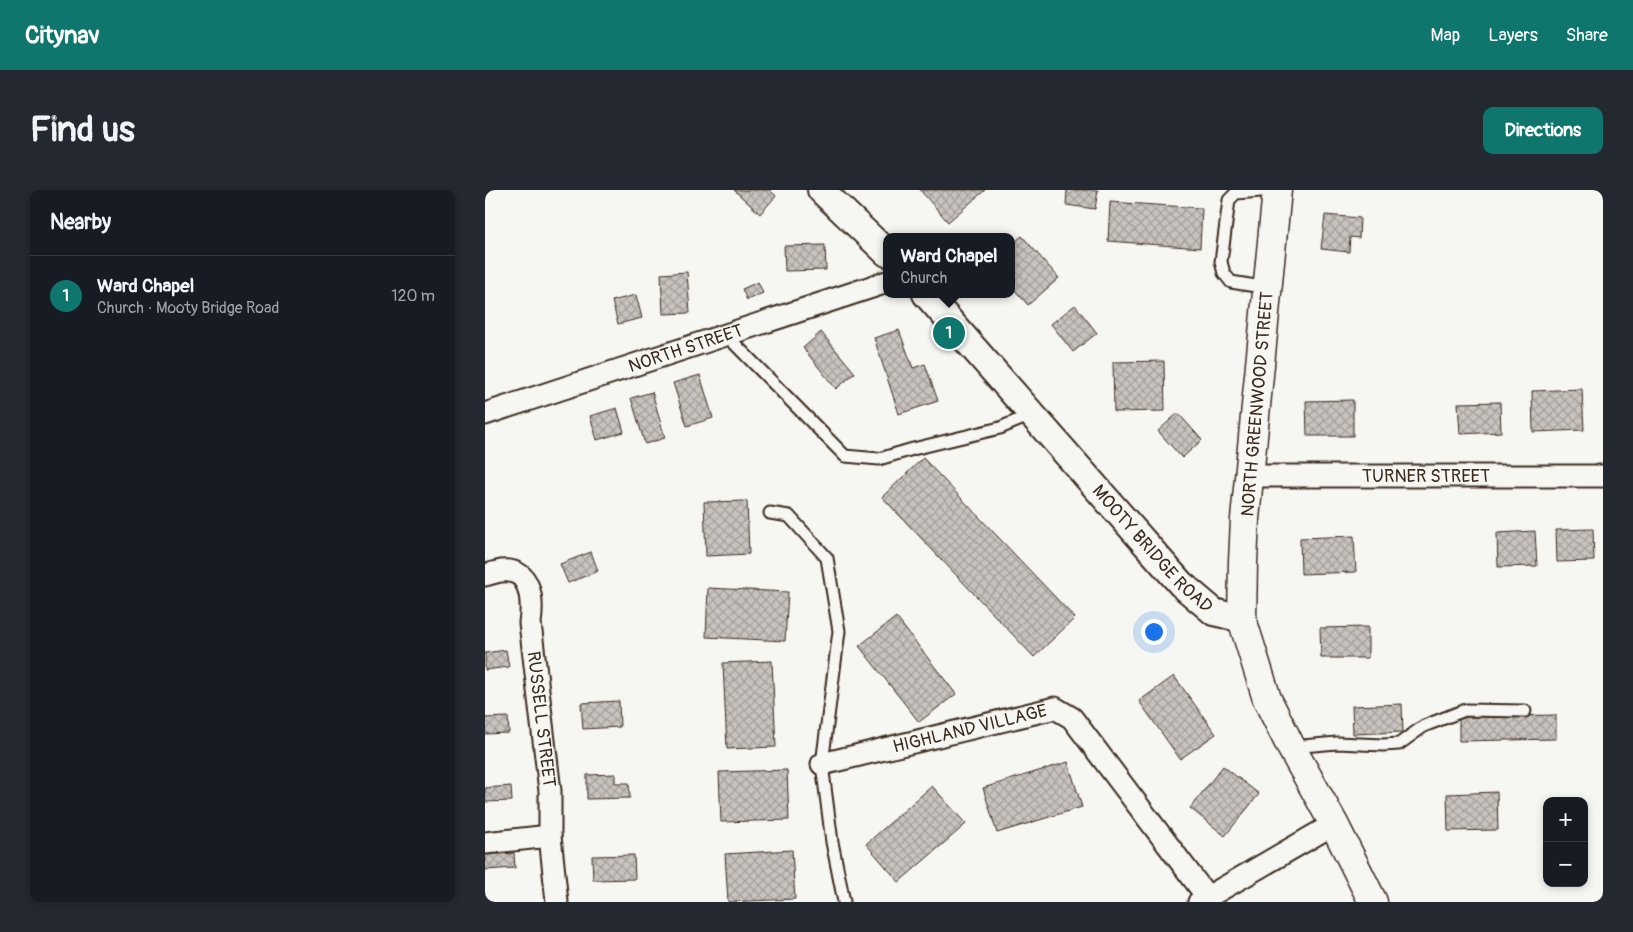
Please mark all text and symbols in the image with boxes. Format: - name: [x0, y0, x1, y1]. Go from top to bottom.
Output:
- text: Citynav: [25, 21, 100, 50]
- text: Map: [1431, 24, 1460, 47]
- text: Layers: [1488, 24, 1538, 47]
- text: Share: [1566, 24, 1608, 47]
- button: Directions: [1483, 107, 1603, 154]
- text: Find us: [30, 108, 135, 152]
- text: Nearby: [50, 209, 111, 236]
- popup: [883, 233, 1015, 298]
- text: Ward Chapel: [900, 244, 998, 268]
- text: Church: [900, 268, 947, 288]
- text: Ward Chapel: [97, 274, 194, 298]
- text: 1: [63, 286, 69, 306]
- text: 120 m: [391, 286, 435, 306]
- street label: NORTH GREENWOOD STREET: [1236, 290, 1279, 518]
- text: Church · Mooty Bridge Road: [97, 298, 279, 318]
- pin: 1: [933, 314, 965, 352]
- street label: NORTH STREET: [625, 319, 746, 378]
- street label: TURNER STREET: [1362, 465, 1490, 488]
- street label: MOOTY BRIDGE ROAD: [1087, 480, 1217, 618]
- your location: [1141, 619, 1167, 645]
- street label: RUSSELL STREET: [521, 650, 560, 788]
- street label: HIGHLAND VILLAGE: [890, 699, 1049, 759]
- map controls: [1543, 797, 1588, 887]
- button: +: [1543, 797, 1588, 842]
- button: −: [1543, 842, 1588, 887]

